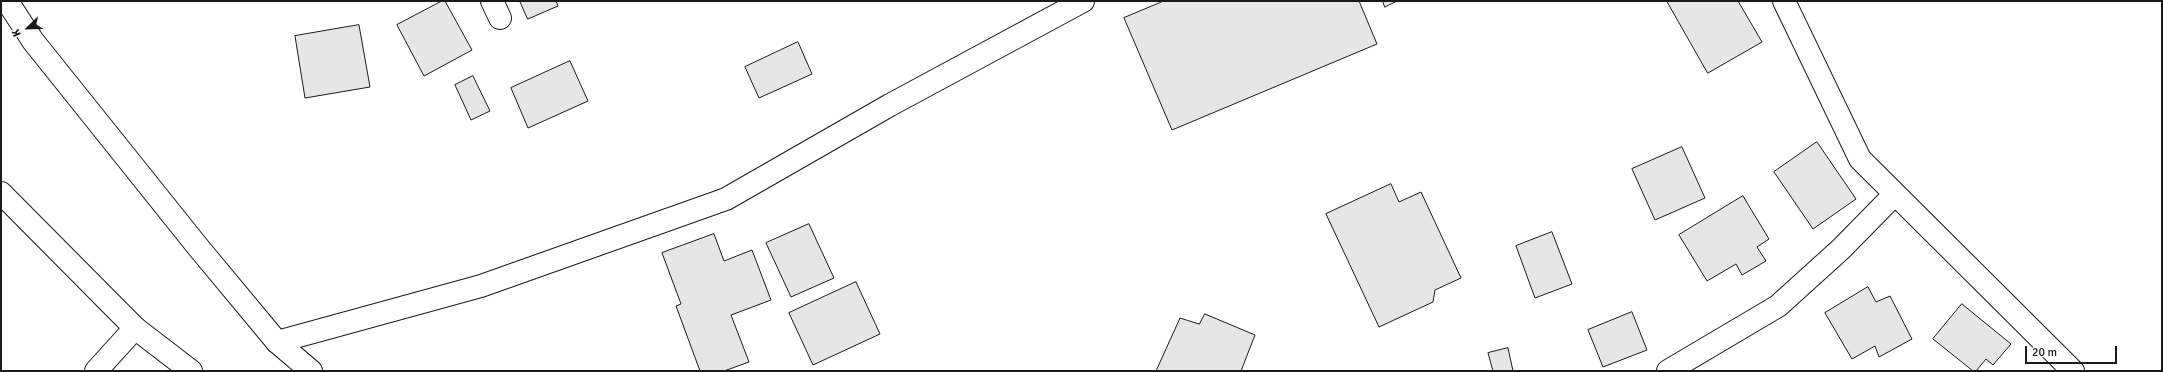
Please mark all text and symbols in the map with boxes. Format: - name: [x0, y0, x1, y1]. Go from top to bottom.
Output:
- north arrow: [8, 8, 48, 48]
- text: K: [9, 27, 24, 39]
- scale bar: [2027, 338, 2119, 364]
- text: 20 m: [2032, 345, 2057, 360]

